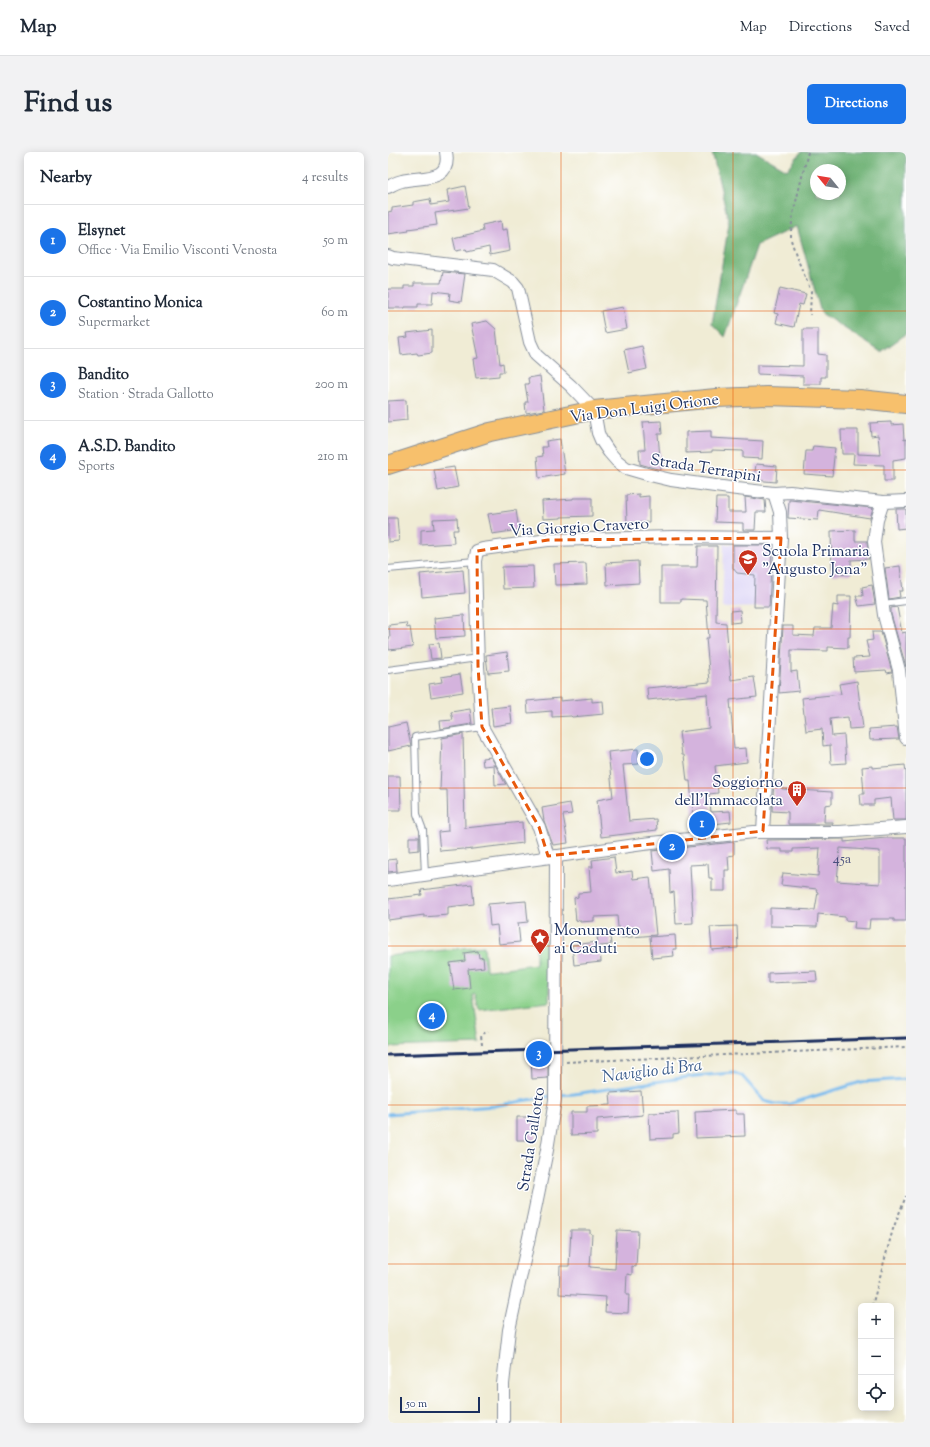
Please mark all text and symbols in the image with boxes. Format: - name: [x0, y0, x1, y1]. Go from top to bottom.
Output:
- text: Map: [20, 14, 57, 41]
- text: Map: [740, 18, 767, 38]
- text: Directions: [789, 18, 852, 38]
- text: Saved: [874, 18, 910, 38]
- text: Find us: [24, 84, 112, 124]
- button: Directions: [807, 84, 906, 124]
- north arrow: [810, 164, 846, 200]
- text: Nearby: [40, 166, 92, 190]
- text: 4 results: [302, 169, 348, 187]
- text: Elsynet: [78, 221, 125, 242]
- text: 1: [51, 232, 55, 250]
- text: 50 m: [323, 232, 348, 250]
- text: Office · Via Emilio Visconti Venosta: [78, 242, 277, 260]
- text: Costantino Monica: [78, 293, 203, 314]
- text: 2: [50, 304, 56, 322]
- text: 60 m: [321, 304, 348, 322]
- text: Supermarket: [78, 314, 150, 332]
- text: Bandito: [78, 365, 129, 386]
- text: 3: [50, 376, 56, 394]
- text: 200 m: [315, 376, 348, 394]
- text: Station · Strada Gallotto: [78, 386, 214, 404]
- street label: Via Don Luigi Orione: [568, 389, 720, 430]
- text: A.S.D. Bandito: [78, 437, 176, 458]
- text: 4: [50, 448, 56, 466]
- text: 210 m: [317, 448, 348, 466]
- street label: Strada Terrapini: [649, 449, 763, 490]
- text: Sports: [78, 458, 115, 476]
- street label: Via Giorgio Cravero: [509, 513, 650, 544]
- place label: Scuola Primaria "Augusto Jona": [762, 541, 870, 582]
- school or university icon: Scuola Primaria "Augusto Jona": [737, 548, 759, 576]
- your location: [637, 749, 657, 769]
- place label: Soggiorno dell'Immacolata: [674, 772, 784, 813]
- building icon: Soggiorno dell'Immacolata: [786, 779, 808, 807]
- pin: 1: [689, 809, 715, 839]
- pin: 2: [659, 832, 685, 862]
- house number: 45a: [833, 850, 852, 870]
- place label: Monumento ai Caduti: [554, 920, 640, 961]
- place icon: Monumento ai Caduti: [529, 927, 551, 955]
- pin: 4: [419, 1001, 445, 1031]
- pin: 3: [526, 1039, 552, 1069]
- water label: Naviglio di Bra: [601, 1054, 704, 1090]
- street label: Strada Gallotto: [513, 1085, 552, 1193]
- map controls: [858, 1303, 894, 1411]
- button: +: [858, 1303, 894, 1339]
- button: −: [858, 1339, 894, 1375]
- button: locate: [858, 1375, 894, 1411]
- scale bar: [400, 1395, 480, 1414]
- text: 50 m: [406, 1396, 427, 1412]

